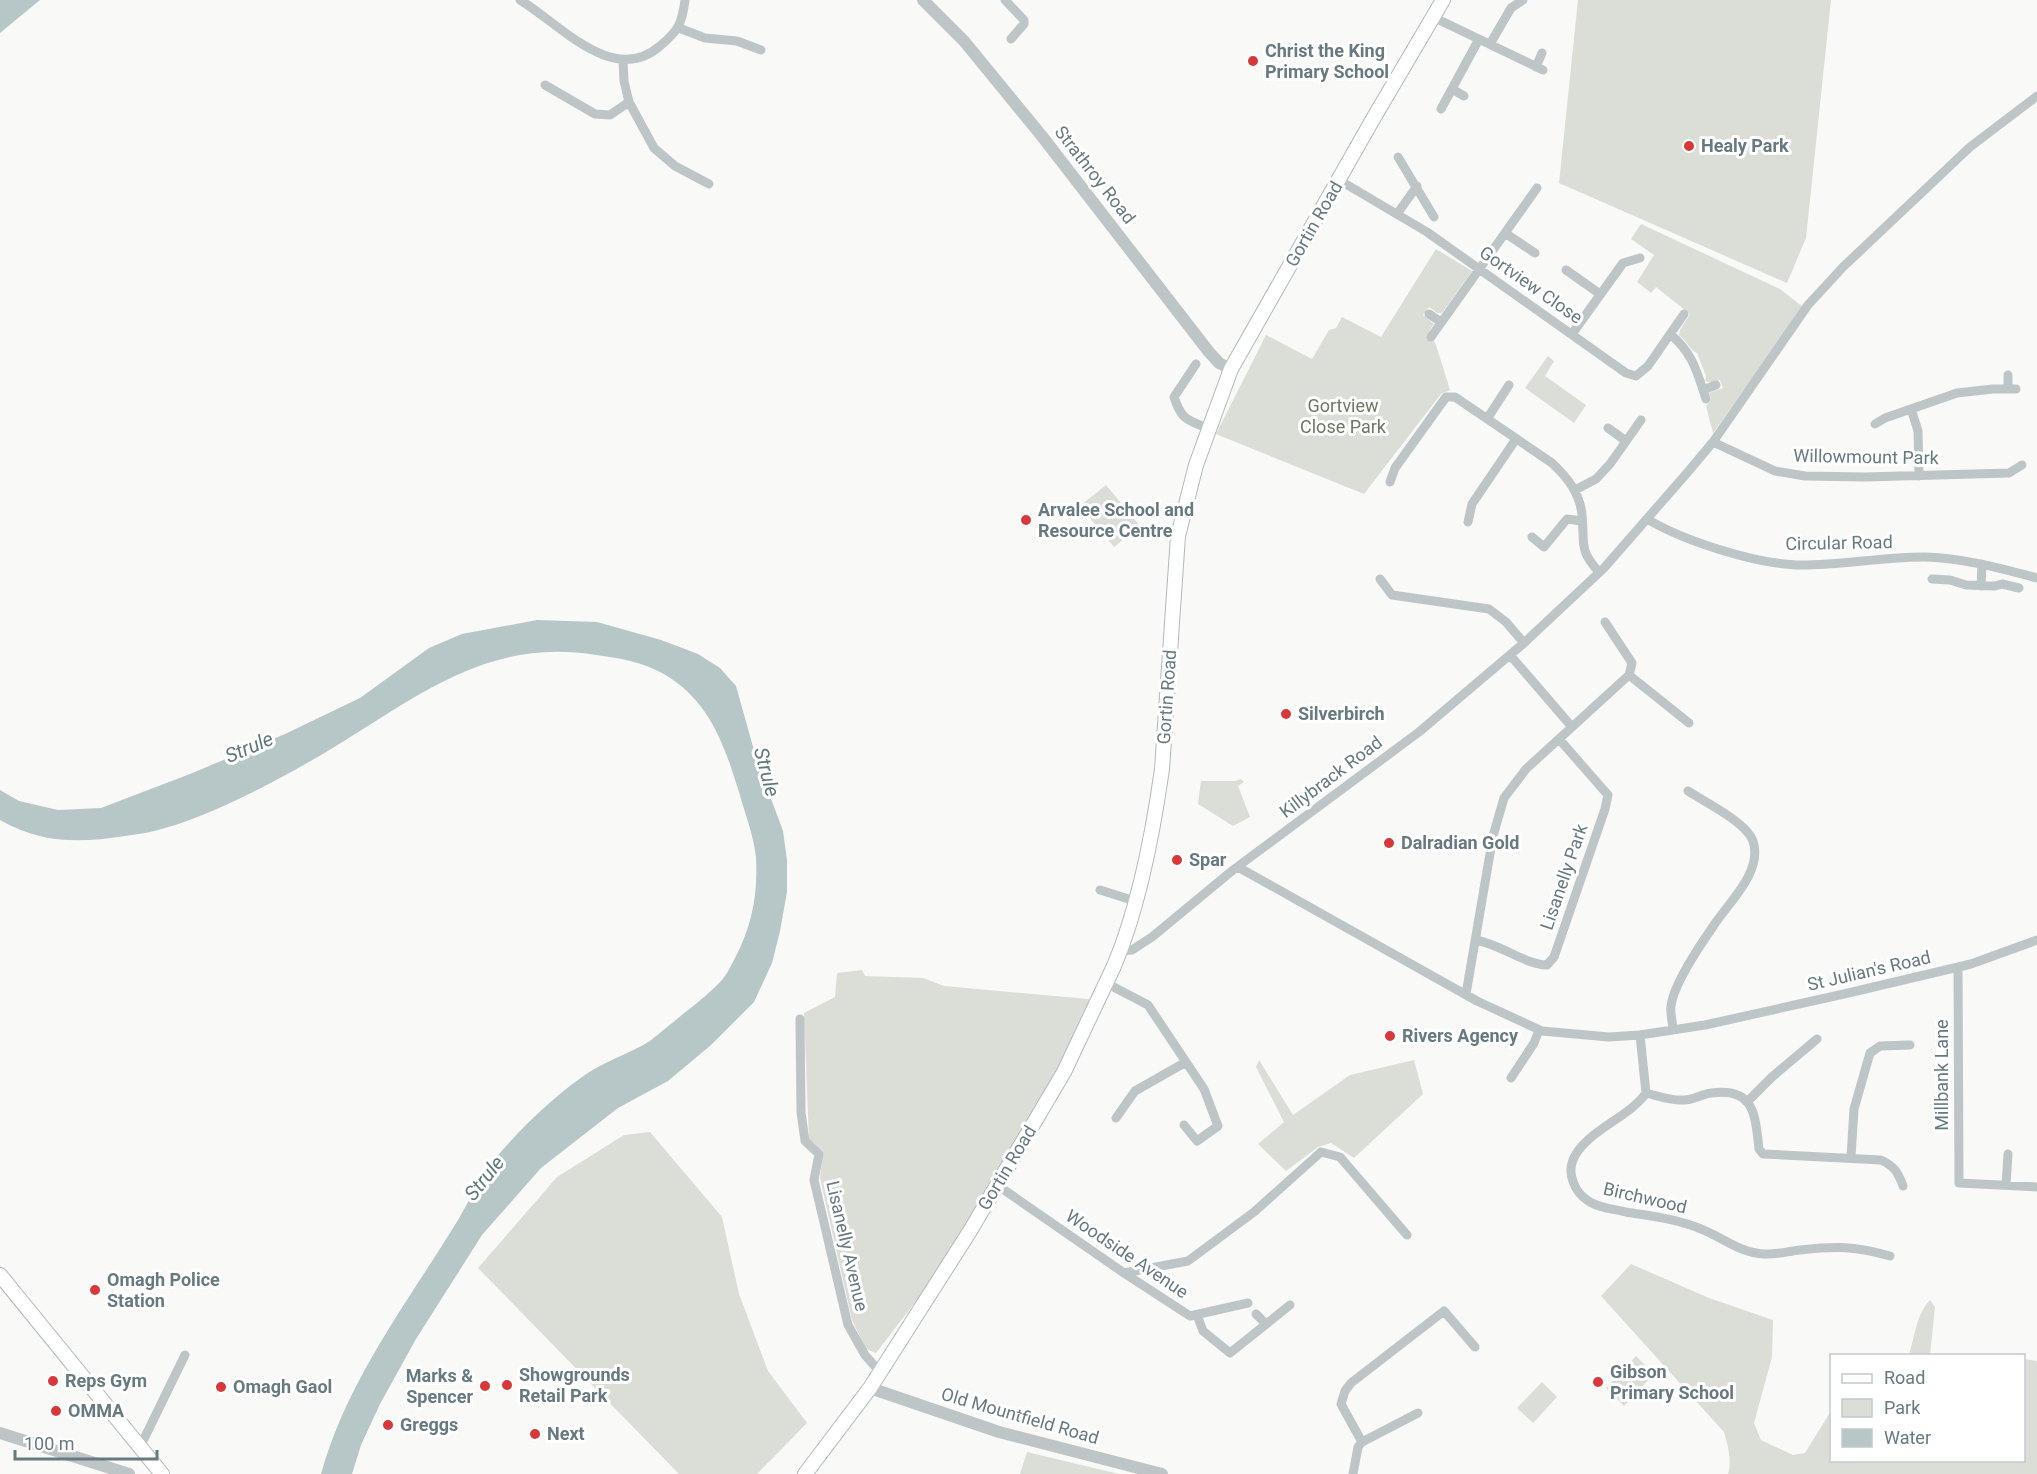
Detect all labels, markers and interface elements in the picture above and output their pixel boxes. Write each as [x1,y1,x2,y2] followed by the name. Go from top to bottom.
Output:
[1265,40,1389,82] place label: Christ the King Primary School
[1246,54,1260,68] marker: Christ the King Primary School
[1051,122,1140,228] street label: Strathroy Road
[1701,135,1789,156] place label: Healy Park
[1682,139,1696,153] marker: Healy Park
[1281,177,1346,270] street label: Gortin Road
[1476,241,1587,328] street label: Gortview Close
[1300,395,1387,437] park label: Gortview Close Park
[1793,445,1940,468] street label: Willowmount Park
[1038,499,1194,541] place label: Arvalee School and Resource Centre
[1019,513,1033,527] marker: Arvalee School and Resource Centre
[1785,531,1893,554] street label: Circular Road
[1153,649,1180,745] street label: Gortin Road
[1298,703,1385,724] place label: Silverbirch
[1279,707,1293,721] marker: Silverbirch
[221,726,277,768] water label: Strule
[1275,731,1386,822] street label: Killybrack Road
[749,745,785,799] water label: Strule
[1536,820,1592,933] street label: Lisanelly Park
[1401,832,1519,853] place label: Dalradian Gold
[1382,836,1396,850] marker: Dalradian Gold
[1189,849,1227,870] place label: Spar
[1170,853,1184,867] marker: Spar
[1805,946,1933,995] street label: St Julian's Road
[1931,1019,1952,1131] street label: Millbank Lane
[1402,1025,1519,1046] place label: Rivers Agency
[1383,1029,1397,1043] marker: Rivers Agency
[973,1122,1040,1214] street label: Gortin Road
[459,1151,509,1205] water label: Strule
[1601,1178,1689,1217] street label: Birchwood
[822,1179,873,1313] street label: Lisanelly Avenue
[1062,1205,1192,1302] street label: Woodside Avenue
[107,1269,220,1311] place label: Omagh Police Station
[88,1283,102,1297] marker: Omagh Police Station
[1830,1354,2025,1462] legend
[1610,1361,1734,1403] place label: Gibson Primary School
[519,1364,630,1406] place label: Showgrounds Retail Park
[406,1365,473,1407] place label: Marks & Spencer
[1884,1367,1925,1388] text: Road
[65,1370,147,1391] place label: Reps Gym
[46,1374,60,1388] marker: Reps Gym
[1591,1375,1605,1389] marker: Gibson Primary School
[233,1376,332,1397] place label: Omagh Gaol
[500,1378,514,1392] marker: Showgrounds Retail Park
[478,1379,492,1393] marker: Marks & Spencer
[214,1380,228,1394] marker: Omagh Gaol
[939,1383,1101,1448] street label: Old Mountfield Road
[1884,1397,1921,1418] text: Park
[68,1400,125,1421] place label: OMMA
[49,1404,63,1418] marker: OMMA
[400,1414,458,1435] place label: Greggs
[381,1418,395,1432] marker: Greggs
[15,1423,158,1461] scale bar
[547,1423,585,1444] place label: Next
[528,1427,542,1441] marker: Next
[1884,1427,1931,1448] text: Water
[24,1433,75,1454] text: 100 m

